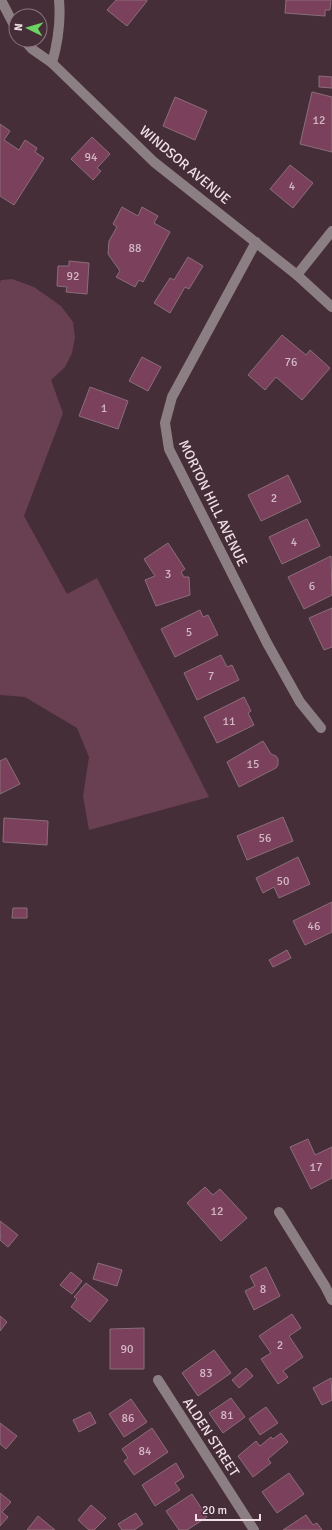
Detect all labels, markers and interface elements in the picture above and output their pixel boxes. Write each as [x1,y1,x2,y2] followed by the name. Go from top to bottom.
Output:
[8,8,48,48] north arrow
[12,23,25,32] text: N
[313,113,325,128] house number: 12
[136,122,234,208] street label: WINDSOR AVENUE
[85,150,98,165] house number: 94
[289,179,296,194] house number: 4
[129,241,141,256] house number: 88
[67,269,79,284] house number: 92
[285,355,297,370] house number: 76
[101,401,107,416] house number: 1
[175,437,251,569] street label: MORTON HILL AVENUE
[271,491,277,506] house number: 2
[291,535,298,550] house number: 4
[165,567,171,582] house number: 3
[309,579,315,594] house number: 6
[186,625,192,640] house number: 5
[208,669,214,684] house number: 7
[223,714,235,729] house number: 11
[247,757,259,772] house number: 15
[259,831,271,846] house number: 56
[277,874,289,889] house number: 50
[308,919,320,934] house number: 46
[310,1160,322,1175] house number: 17
[211,1204,223,1219] house number: 12
[260,1282,266,1297] house number: 8
[277,1338,283,1353] house number: 2
[121,1342,133,1357] house number: 90
[200,1366,212,1381] house number: 83
[179,1394,243,1480] street label: ALDEN STREET
[221,1408,233,1423] house number: 81
[122,1411,134,1426] house number: 86
[139,1444,152,1459] house number: 84
[196,1496,260,1522] scale bar
[202,1503,227,1518] text: 20 m

